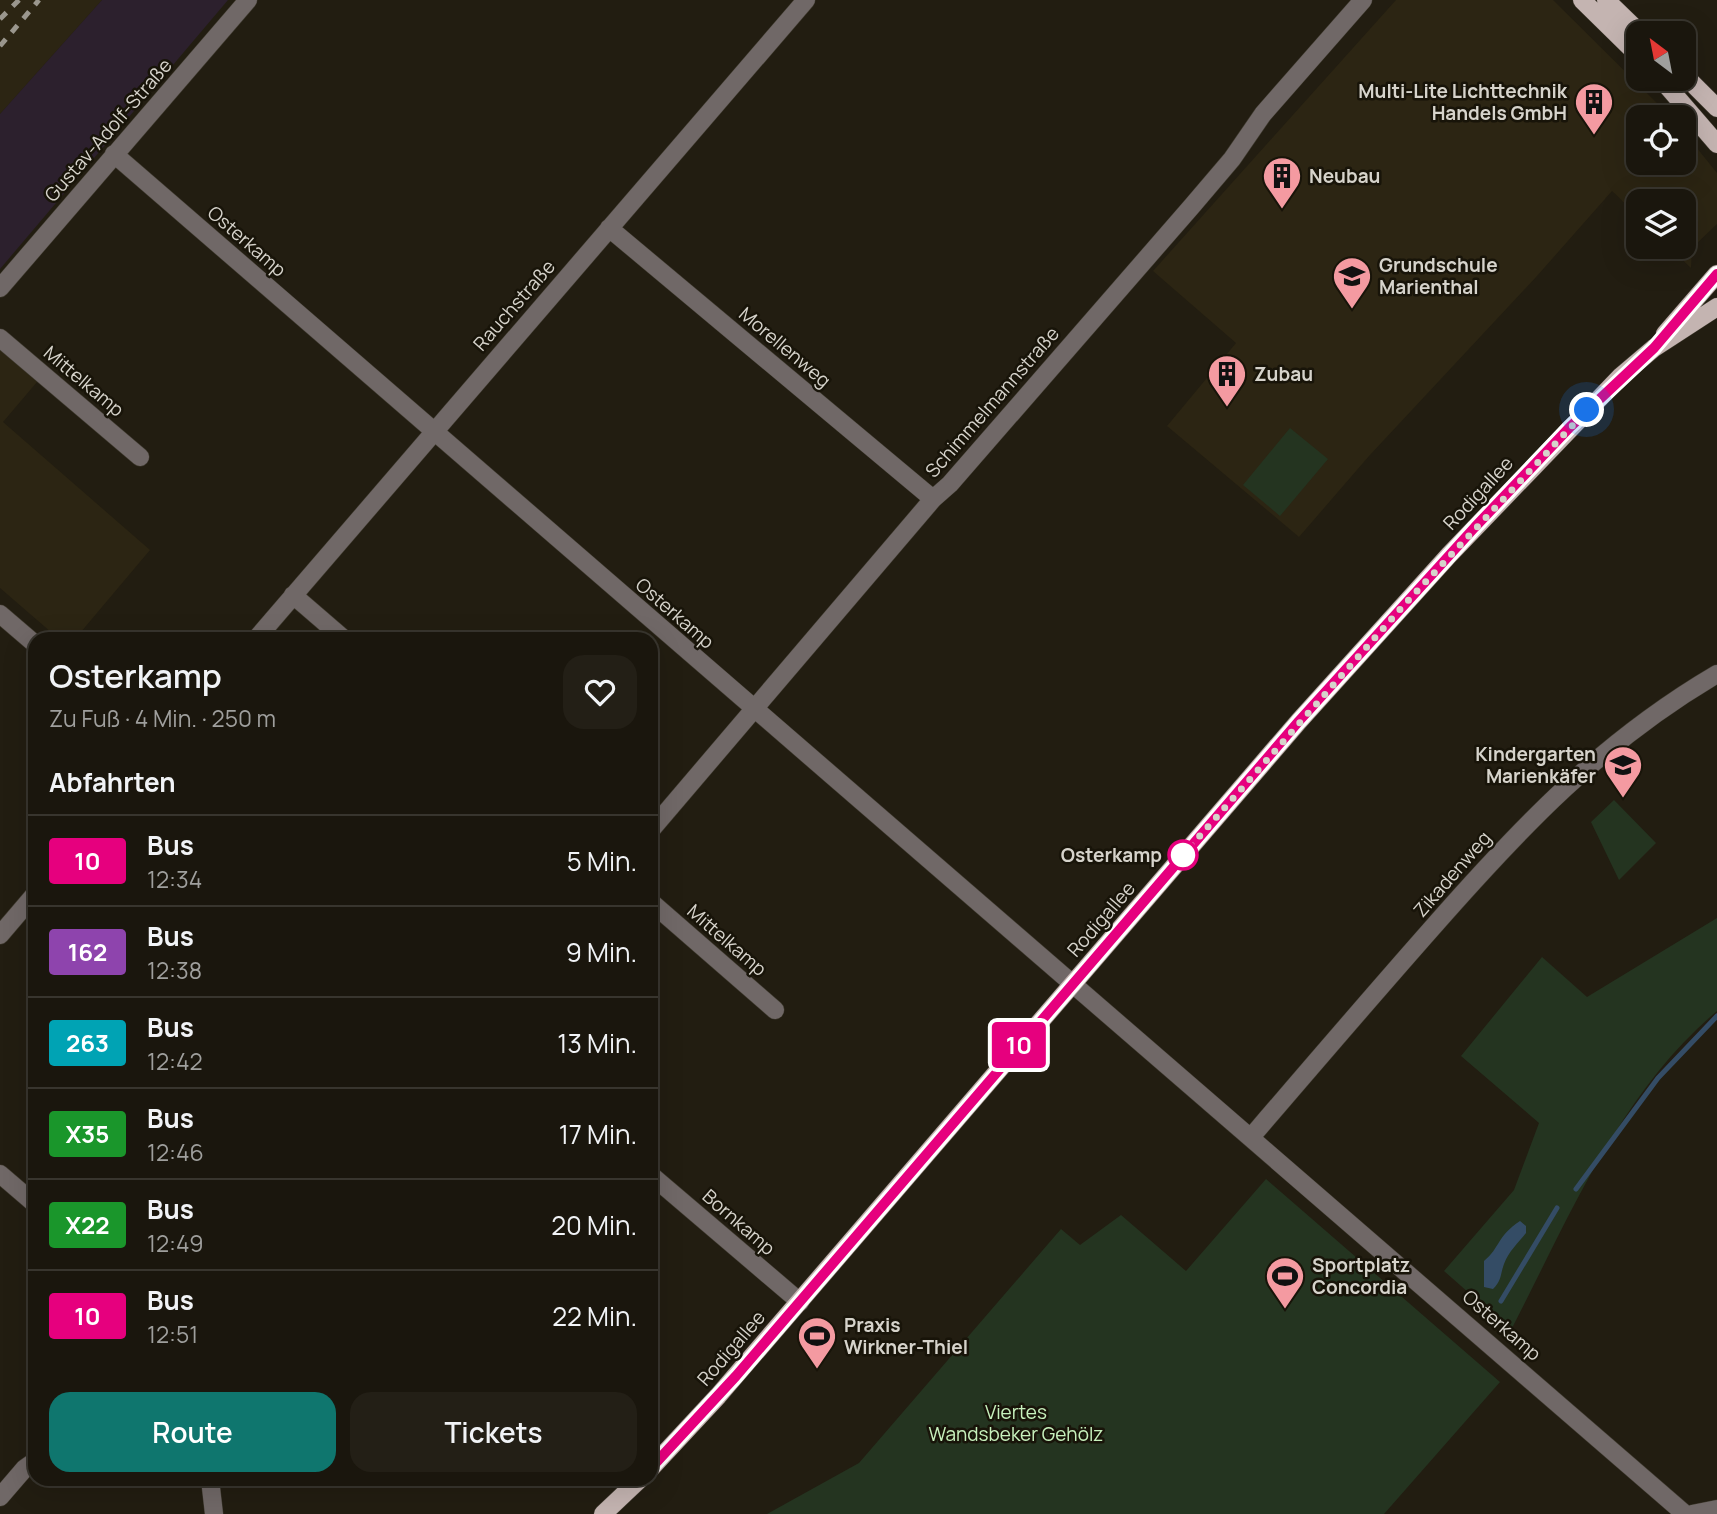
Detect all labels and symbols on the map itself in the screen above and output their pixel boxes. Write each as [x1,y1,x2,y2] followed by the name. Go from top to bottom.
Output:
[1626,21,1696,91] north arrow
[38,53,178,207] street label: Gustav-Adolf-Straße
[1358,78,1568,126] place label: Multi-Lite Lichttechnik Handels GmbH
[1573,81,1615,136] building icon: Multi-Lite Lichttechnik Handels GmbH
[1261,155,1303,210] building icon: Neubau
[1309,163,1381,189] place label: Neubau
[202,200,292,282] street label: Osterkamp
[1379,252,1498,300] place label: Grundschule Marienthal
[467,254,561,356] street label: Rauchstraße
[1331,255,1373,310] school or university icon: Grundschule Marienthal
[734,301,836,393] street label: Morellenweg
[919,321,1065,483] street label: Schimmelmannstraße
[38,340,130,422] street label: Mittelkamp
[1206,353,1248,408] building icon: Zubau
[1254,361,1313,387] place label: Zubau
[1569,392,1604,427] your location
[1437,451,1519,535] street label: Rodigallee
[630,572,720,654] street label: Osterkamp
[1475,741,1596,789] place label: Kindergarten Marienkäfer
[1602,744,1644,799] school or university icon: Kindergarten Marienkäfer
[1407,825,1497,923] street label: Zikadenweg
[1168,840,1198,870] marker: Osterkamp
[1061,842,1162,868] place label: Osterkamp
[1061,876,1141,962] street label: Rodigallee
[682,898,772,982] street label: Mittelkamp
[988,1022,1050,1068] line badge: 10
[697,1183,781,1261] street label: Bornkamp
[1312,1252,1410,1300] place label: Sportplatz Concordia
[1264,1255,1306,1310] sports icon: Sportplatz Concordia
[1457,1284,1547,1366] street label: Osterkamp
[691,1305,771,1391] street label: Rodigallee
[844,1312,968,1360] place label: Praxis Wirkner-Thiel
[796,1315,838,1370] sports icon: Praxis Wirkner-Thiel
[929,1399,1103,1447] park label: Viertes Wandsbeker Gehölz

